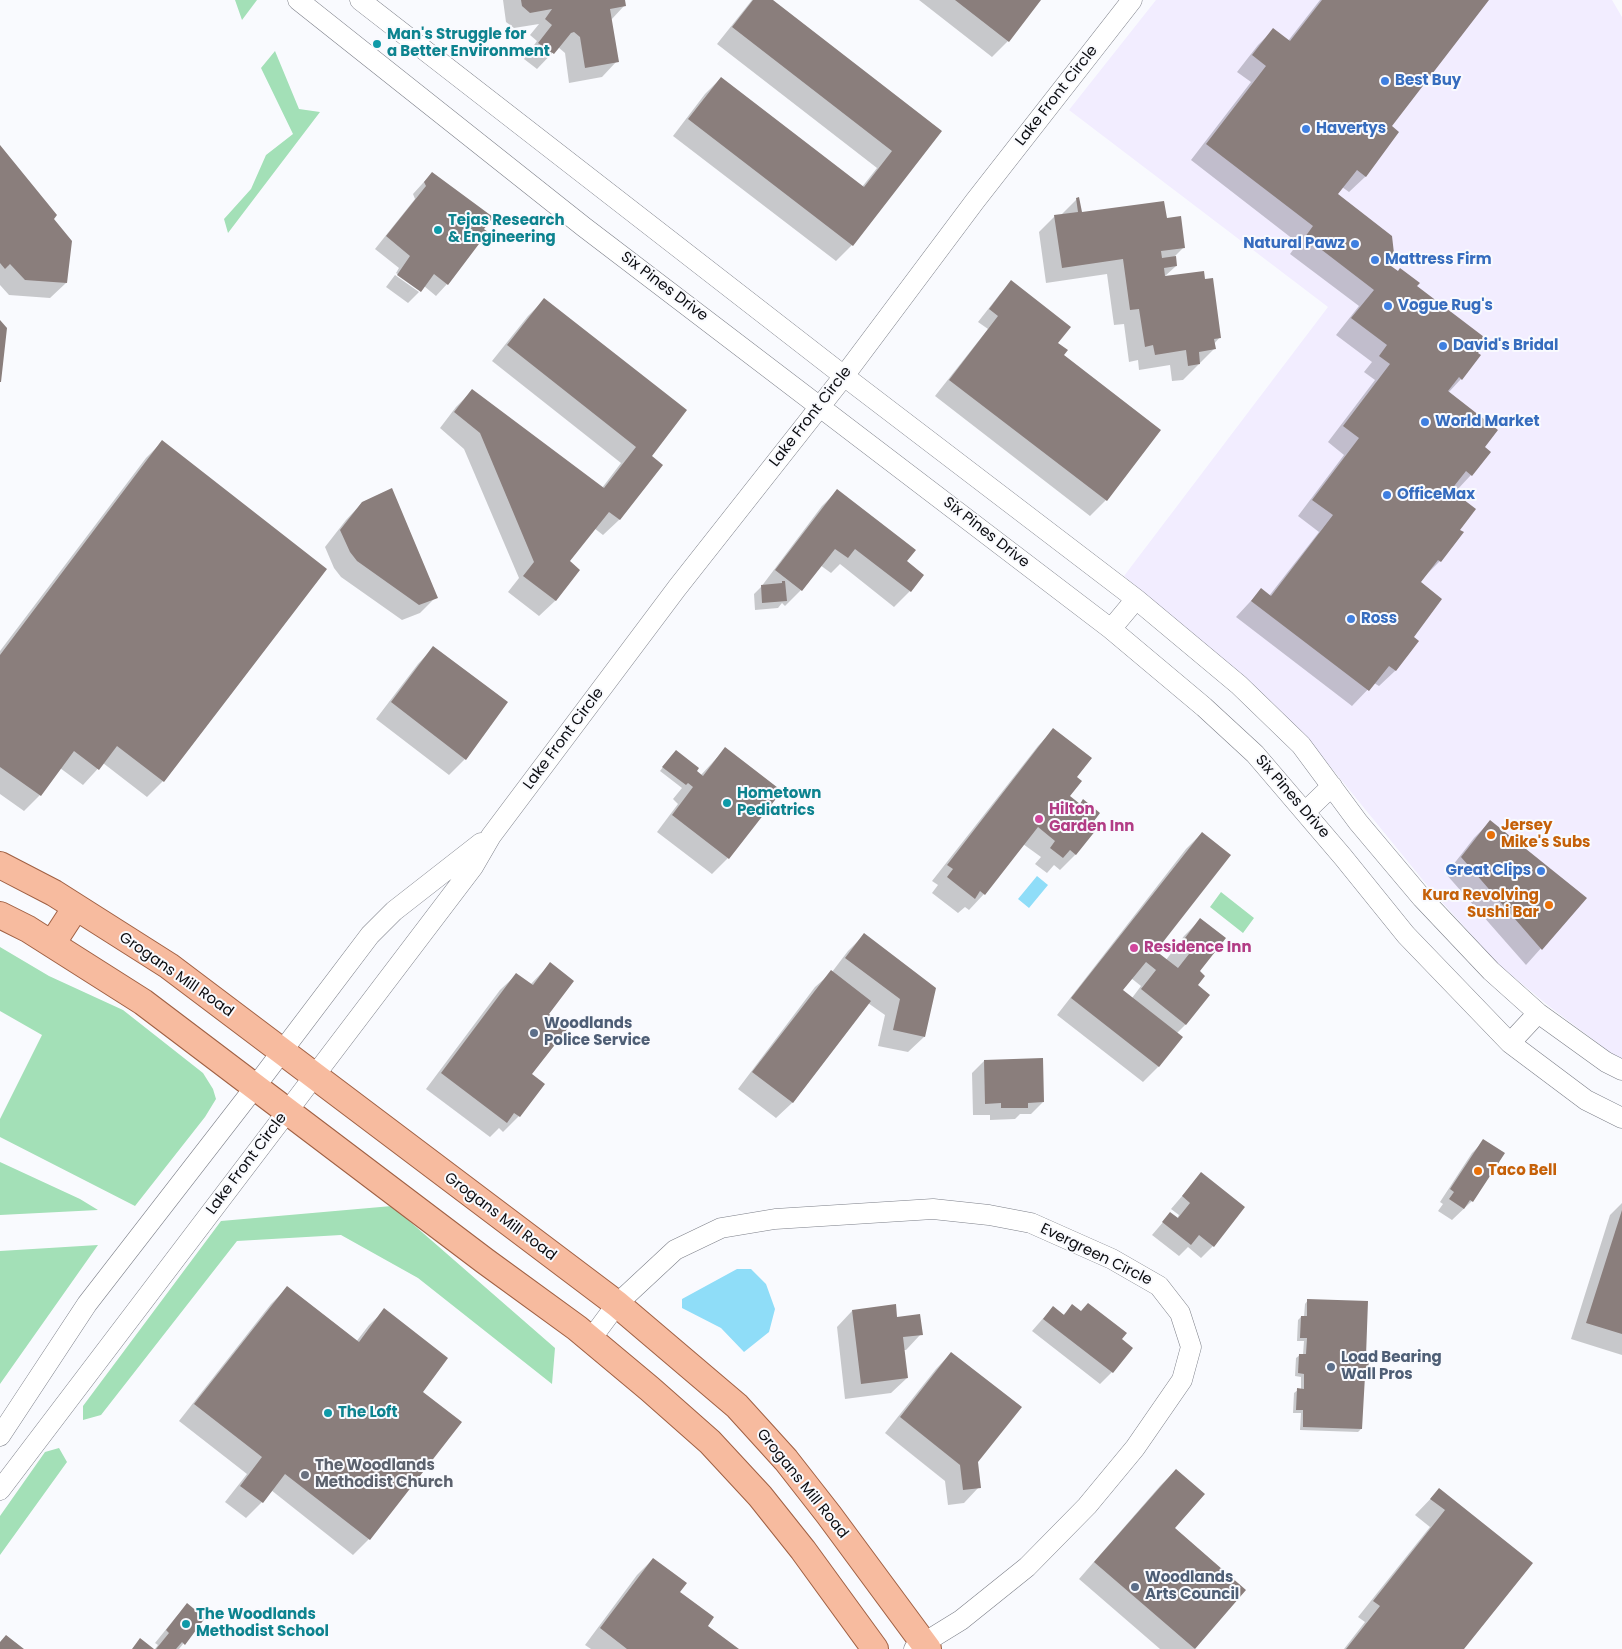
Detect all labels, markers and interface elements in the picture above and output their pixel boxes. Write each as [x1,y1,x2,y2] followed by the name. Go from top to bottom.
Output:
[387,26,550,61] place label: Man's Struggle for a Better Environment
[371,38,383,50] marker: Man's Struggle for a Better Environment
[1012,42,1102,150] street label: Lake Front Circle
[1395,72,1461,90] place label: Best Buy
[1379,75,1391,87] marker: Best Buy
[1316,120,1386,138] place label: Havertys
[1300,123,1312,135] marker: Havertys
[448,212,565,247] place label: Tejas Research & Engineering
[432,224,444,236] marker: Tejas Research & Engineering
[1243,235,1345,253] place label: Natural Pawz
[1349,238,1361,250] marker: Natural Pawz
[617,248,711,326] street label: Six Pines Drive
[1385,251,1492,269] place label: Mattress Firm
[1369,254,1381,266] marker: Mattress Firm
[1398,297,1493,315] place label: Vogue Rug's
[1382,300,1394,312] marker: Vogue Rug's
[1453,337,1558,355] place label: David's Bridal
[1437,340,1449,352] marker: David's Bridal
[766,363,856,471] street label: Lake Front Circle
[1435,413,1540,431] place label: World Market
[1419,416,1431,428] marker: World Market
[1397,486,1475,504] place label: OfficeMax
[1381,489,1393,501] marker: OfficeMax
[939,494,1033,572] street label: Six Pines Drive
[1361,610,1397,628] place label: Ross
[1345,613,1357,625] marker: Ross
[520,685,608,793] street label: Lake Front Circle
[1251,752,1333,842] street label: Six Pines Drive
[737,785,821,820] place label: Hometown Pediatrics
[721,797,733,809] marker: Hometown Pediatrics
[1049,801,1134,836] place label: Hilton Garden Inn
[1033,813,1045,825] marker: Hilton Garden Inn
[1501,817,1590,852] place label: Jersey Mike's Subs
[1485,829,1497,841] marker: Jersey Mike's Subs
[1446,862,1531,880] place label: Great Clips
[1535,865,1547,877] marker: Great Clips
[1422,887,1539,922] place label: Kura Revolving Sushi Bar
[1543,899,1555,911] marker: Kura Revolving Sushi Bar
[115,929,237,1021] street label: Grogans Mill Road
[1144,939,1251,957] place label: Residence Inn
[1128,942,1140,954] marker: Residence Inn
[544,1015,650,1050] place label: Woodlands Police Service
[528,1027,540,1039] marker: Woodlands Police Service
[203,1110,291,1218] street label: Lake Front Circle
[1488,1162,1557,1180] place label: Taco Bell
[1472,1165,1484,1177] marker: Taco Bell
[440,1169,560,1265] street label: Grogans Mill Road
[1037,1220,1155,1290] street label: Evergreen Circle
[1341,1349,1442,1384] place label: Load Bearing Wall Pros
[1325,1361,1337,1373] marker: Load Bearing Wall Pros
[338,1404,398,1422] place label: The Loft
[322,1407,334,1419] marker: The Loft
[752,1426,852,1542] street label: Grogans Mill Road
[315,1457,453,1492] place label: The Woodlands Methodist Church
[299,1469,311,1481] marker: The Woodlands Methodist Church
[1145,1569,1239,1604] place label: Woodlands Arts Council
[1129,1581,1141,1593] marker: Woodlands Arts Council
[196,1606,329,1641] place label: The Woodlands Methodist School
[180,1618,192,1630] marker: The Woodlands Methodist School

